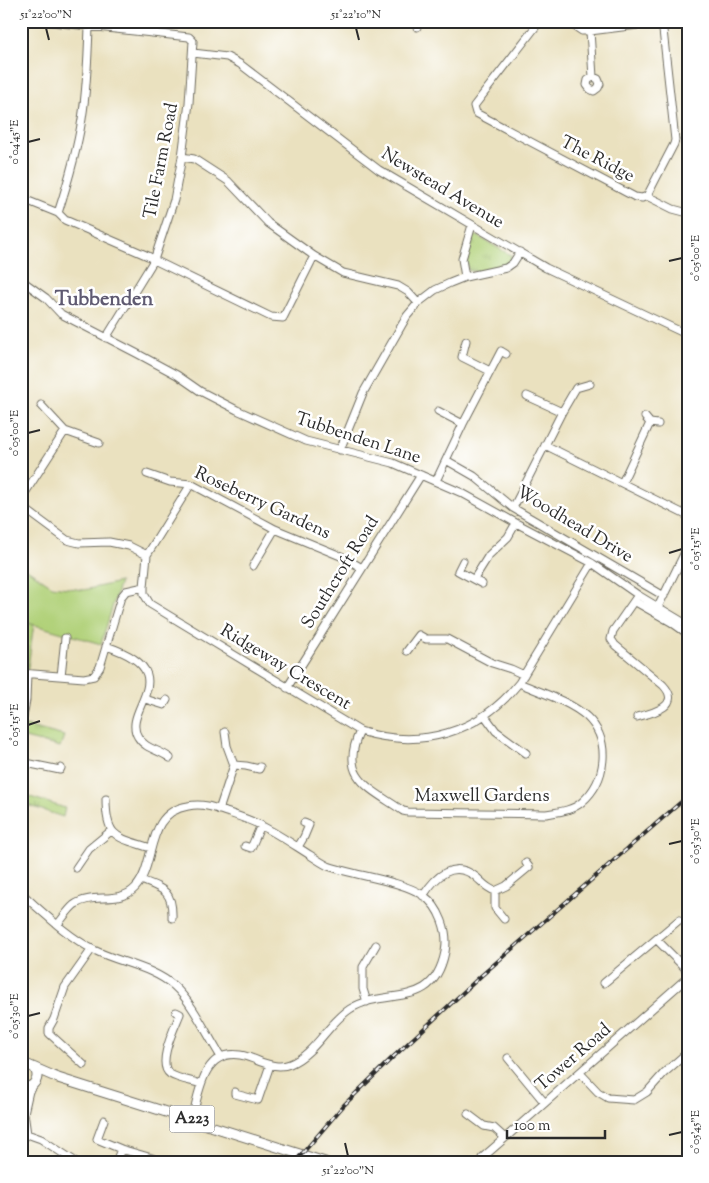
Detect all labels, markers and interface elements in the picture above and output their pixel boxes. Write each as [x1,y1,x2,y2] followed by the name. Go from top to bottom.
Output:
[19,6,72,24] text: 51°22'00"N
[330,6,381,24] text: 51°22'10"N
[138,101,186,221] street label: Tile Farm Road
[6,119,24,165] text: 0°04'45"E
[555,130,639,190] street label: The Ridge
[376,142,508,236] street label: Newstead Avenue
[687,234,705,281] text: 0°05'00"E
[55,286,153,315] district label: Tubbenden
[292,406,424,472] street label: Tubbenden Lane
[6,409,24,456] text: 0°05'00"E
[190,461,334,547] street label: Roseberry Gardens
[511,480,637,570] street label: Woodhead Drive
[296,511,386,635] street label: Southcroft Road
[687,527,705,571] text: 0°05'15"E
[215,619,355,717] street label: Ridgeway Crescent
[6,703,24,747] text: 0°05'15"E
[414,784,550,810] street label: Maxwell Gardens
[687,817,705,864] text: 0°05'30"E
[6,992,24,1039] text: 0°05'30"E
[530,1018,618,1098] street label: Tower Road
[170,1106,214,1132] road number: A223
[507,1108,604,1140] scale bar
[687,1109,705,1154] text: 0°05'45"E
[514,1116,551,1137] text: 100 m
[321,1162,374,1180] text: 51°22'00"N

